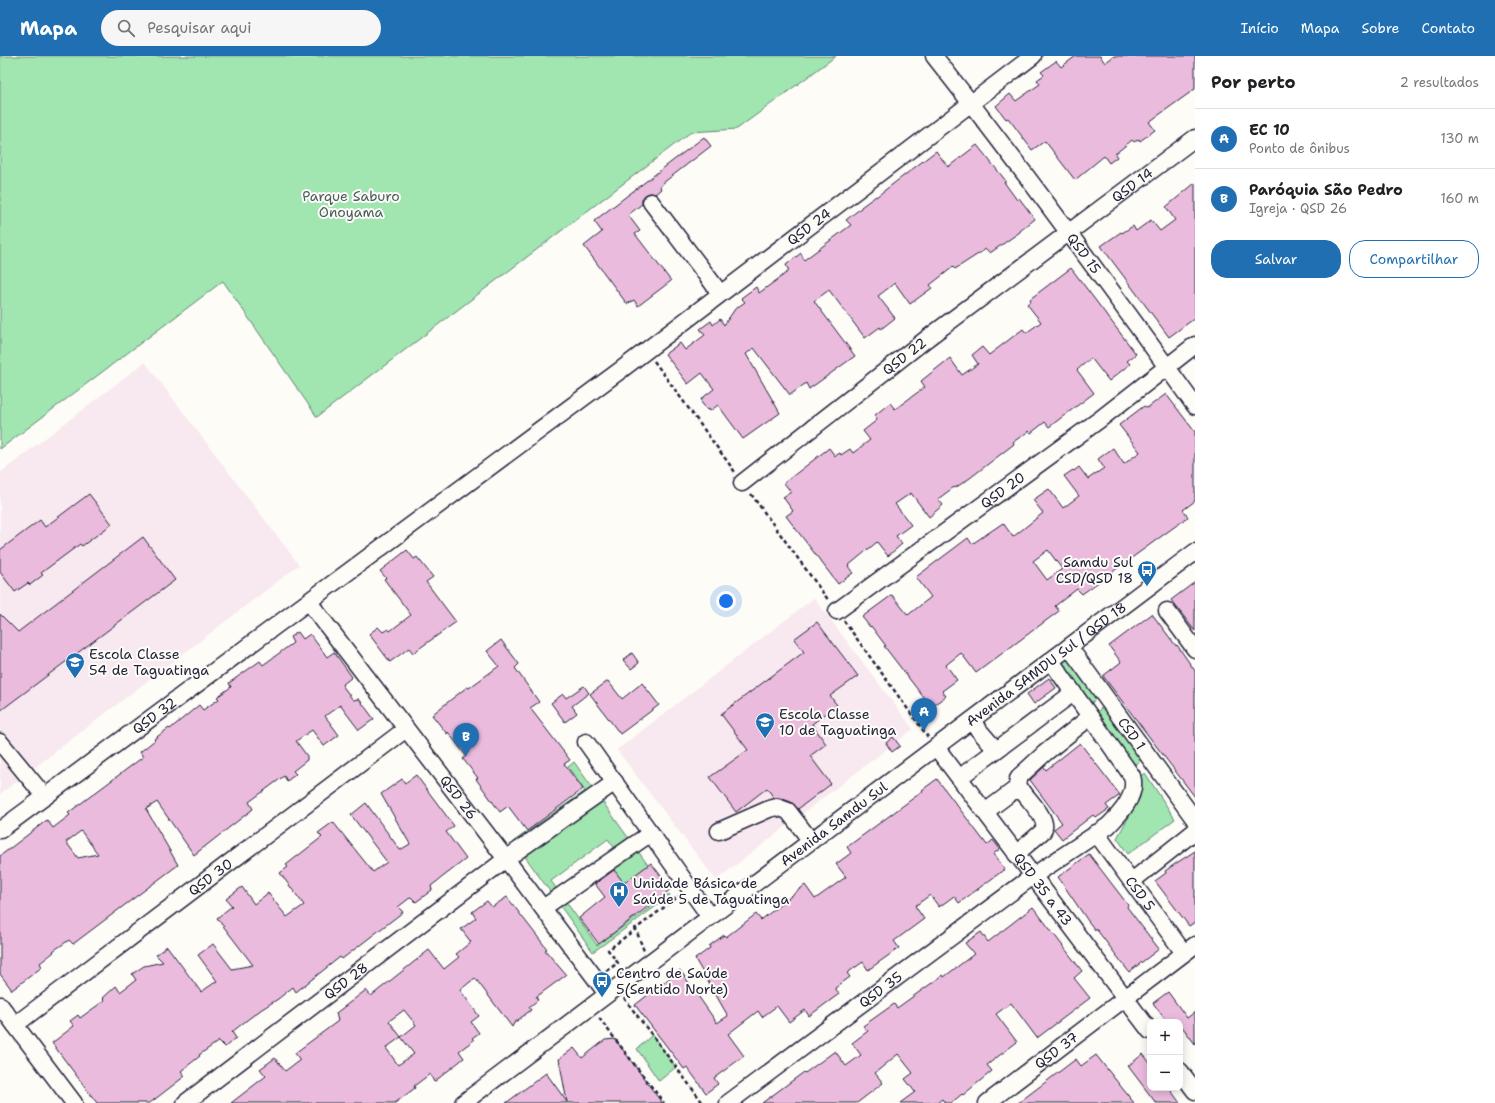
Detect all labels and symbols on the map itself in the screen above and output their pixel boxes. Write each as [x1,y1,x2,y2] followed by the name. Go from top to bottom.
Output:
[1108,164,1157,206] street label: QSD 14
[302,187,400,221] park label: Parque Saburo Onoyama
[783,204,835,249] street label: QSD 24
[1063,230,1105,277] street label: QSD 15
[879,333,930,379] street label: QSD 22
[977,468,1029,513] street label: QSD 20
[1056,553,1134,587] place label: Samdu Sul CSD/QSD 18
[1136,559,1158,587] bus stop icon: Samdu Sul CSD/QSD 18
[716,591,736,611] your location
[962,598,1130,730] street label: Avenida SAMDU Sul / QSD 18
[89,645,209,679] place label: Escola Classe 54 de Taguatinga
[64,651,86,679] school or university icon: Escola Classe 54 de Taguatinga
[129,693,180,738] street label: QSD 32
[911,698,937,731] pin: A
[779,705,897,739] place label: Escola Classe 10 de Taguatinga
[754,711,776,739] school or university icon: Escola Classe 10 de Taguatinga
[1114,714,1150,753] street label: CSD 1
[453,723,479,756] pin: B
[436,772,481,823] street label: QSD 26
[777,777,891,870] street label: Avenida Samdu Sul
[1010,849,1076,929] street label: QSD 35 a 43
[184,854,236,900] street label: QSD 30
[1122,873,1159,914] street label: CSD 5
[633,874,789,908] place label: Unidade Básica de Saúde 5 de Taguatinga
[608,880,630,908] hospital icon: Unidade Básica de Saúde 5 de Taguatinga
[320,958,372,1003] street label: QSD 28
[616,964,728,998] place label: Centro de Saúde 5(Sentido Norte)
[855,967,906,1012] street label: QSD 35
[591,970,613,998] bus stop icon: Centro de Saúde 5(Sentido Norte)
[1031,1028,1082,1073] street label: QSD 37

